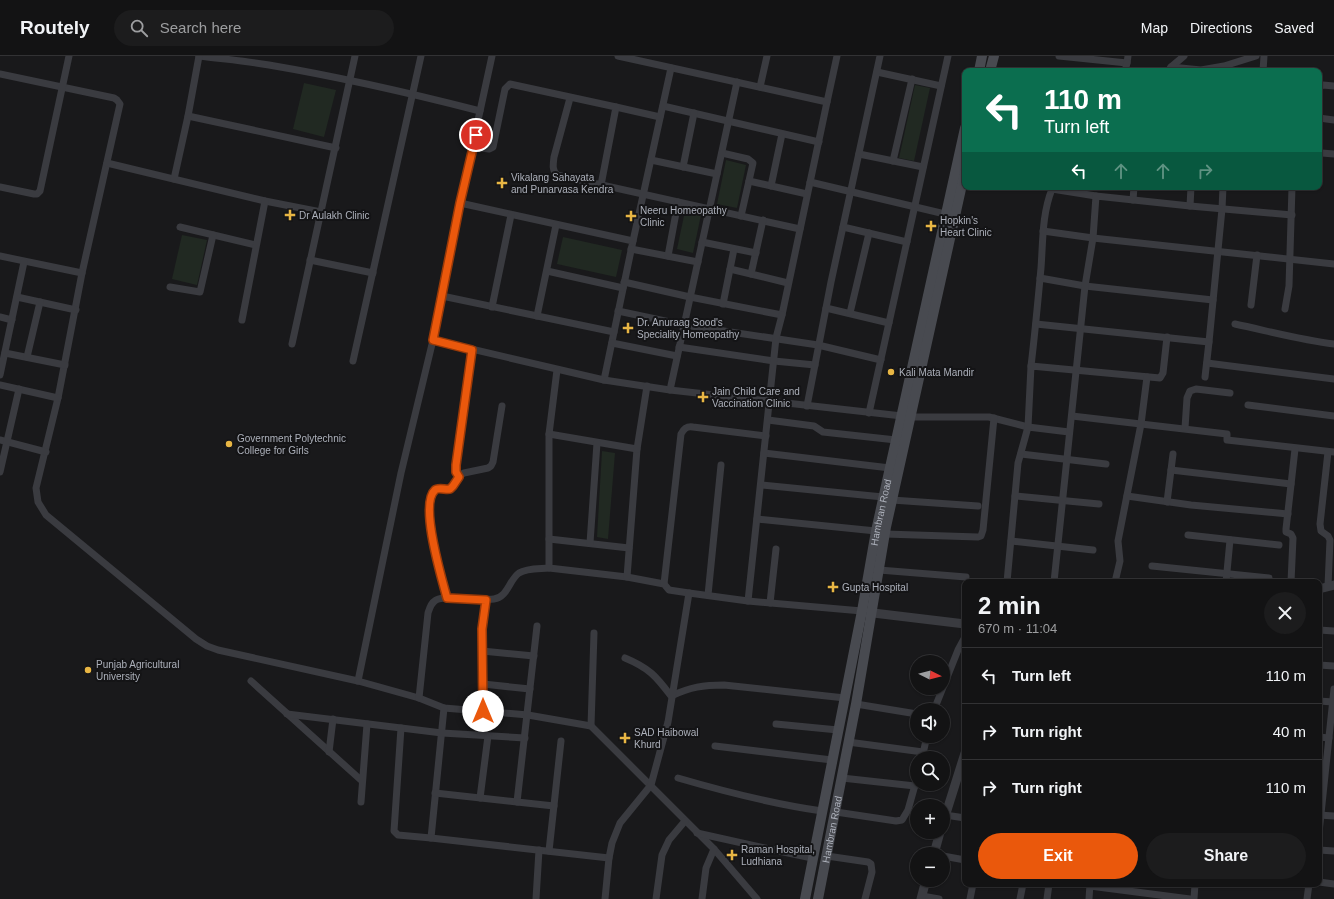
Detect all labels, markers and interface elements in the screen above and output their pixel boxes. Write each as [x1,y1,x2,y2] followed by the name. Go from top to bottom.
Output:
[114,10,394,46] search box
[20,17,90,38] text: Routely
[128,17,150,39] icon: search
[160,19,241,36] text: Search here
[1141,20,1168,36] text: Map
[1190,20,1252,36] text: Directions
[1274,20,1314,36] text: Saved
[978,84,1030,136] icon: left
[1044,84,1122,115] text: 110 m
[1044,117,1109,137] text: Turn left
[459,118,493,152] pin
[465,124,487,146] icon: arrive
[1068,160,1090,182] icon: left
[1110,160,1132,182] icon: ahead
[1152,160,1174,182] icon: ahead
[1194,160,1216,182] icon: right
[511,172,614,195] place label: Vikalang Sahayata and Punarvasa Kendra
[496,177,508,189] marker: Vikalang Sahayata and Punarvasa Kendra
[640,205,727,228] place label: Neeru Homeopathy Clinic
[284,209,296,221] marker: Dr Aulakh Clinic
[299,210,370,221] place label: Dr Aulakh Clinic
[625,210,637,222] marker: Neeru Homeopathy Clinic
[940,215,992,238] place label: Hopkin's Heart Clinic
[925,220,937,232] marker: Hopkin's Heart Clinic
[637,317,739,340] place label: Dr. Anuraag Sood's Speciality Homeopathy
[622,322,634,334] marker: Dr. Anuraag Sood's Speciality Homeopathy
[886,367,896,377] marker: Kali Mata Mandir
[899,367,975,378] place label: Kali Mata Mandir
[712,386,800,409] place label: Jain Child Care and Vaccination Clinic
[697,391,709,403] marker: Jain Child Care and Vaccination Clinic
[237,433,346,456] place label: Government Polytechnic College for Girls
[224,439,234,449] marker: Government Polytechnic College for Girls
[868,478,893,546] street label: Hambran Road
[827,581,839,593] marker: Gupta Hospital
[842,582,908,593] place label: Gupta Hospital
[978,592,1041,619] text: 2 min
[1264,592,1306,634] button: close
[978,621,1057,636] text: 670 m · 11:04
[910,655,950,695] north arrow
[910,655,950,887] map controls
[96,659,179,682] place label: Punjab Agricultural University
[83,665,93,675] marker: Punjab Agricultural University
[978,665,1000,687] icon: left
[1012,667,1071,684] text: Turn left
[1265,667,1306,684] text: 110 m
[462,690,504,732] position arrow
[910,703,950,743] button: sound
[978,721,1000,743] icon: right
[1012,723,1082,740] text: Turn right
[1273,723,1306,740] text: 40 m
[634,727,698,750] place label: SAD Haibowal Khurd
[619,732,631,744] marker: SAD Haibowal Khurd
[910,751,950,791] button: search
[978,777,1000,799] icon: right
[1012,779,1082,796] text: Turn right
[1265,779,1306,796] text: 110 m
[820,795,843,864] street label: Hambran Road
[910,799,950,839] button: +
[978,833,1138,879] button: Exit
[1146,833,1306,879] button: Share
[741,844,815,867] place label: Raman Hospital, Ludhiana
[910,847,950,887] button: −
[726,849,738,861] marker: Raman Hospital, Ludhiana

